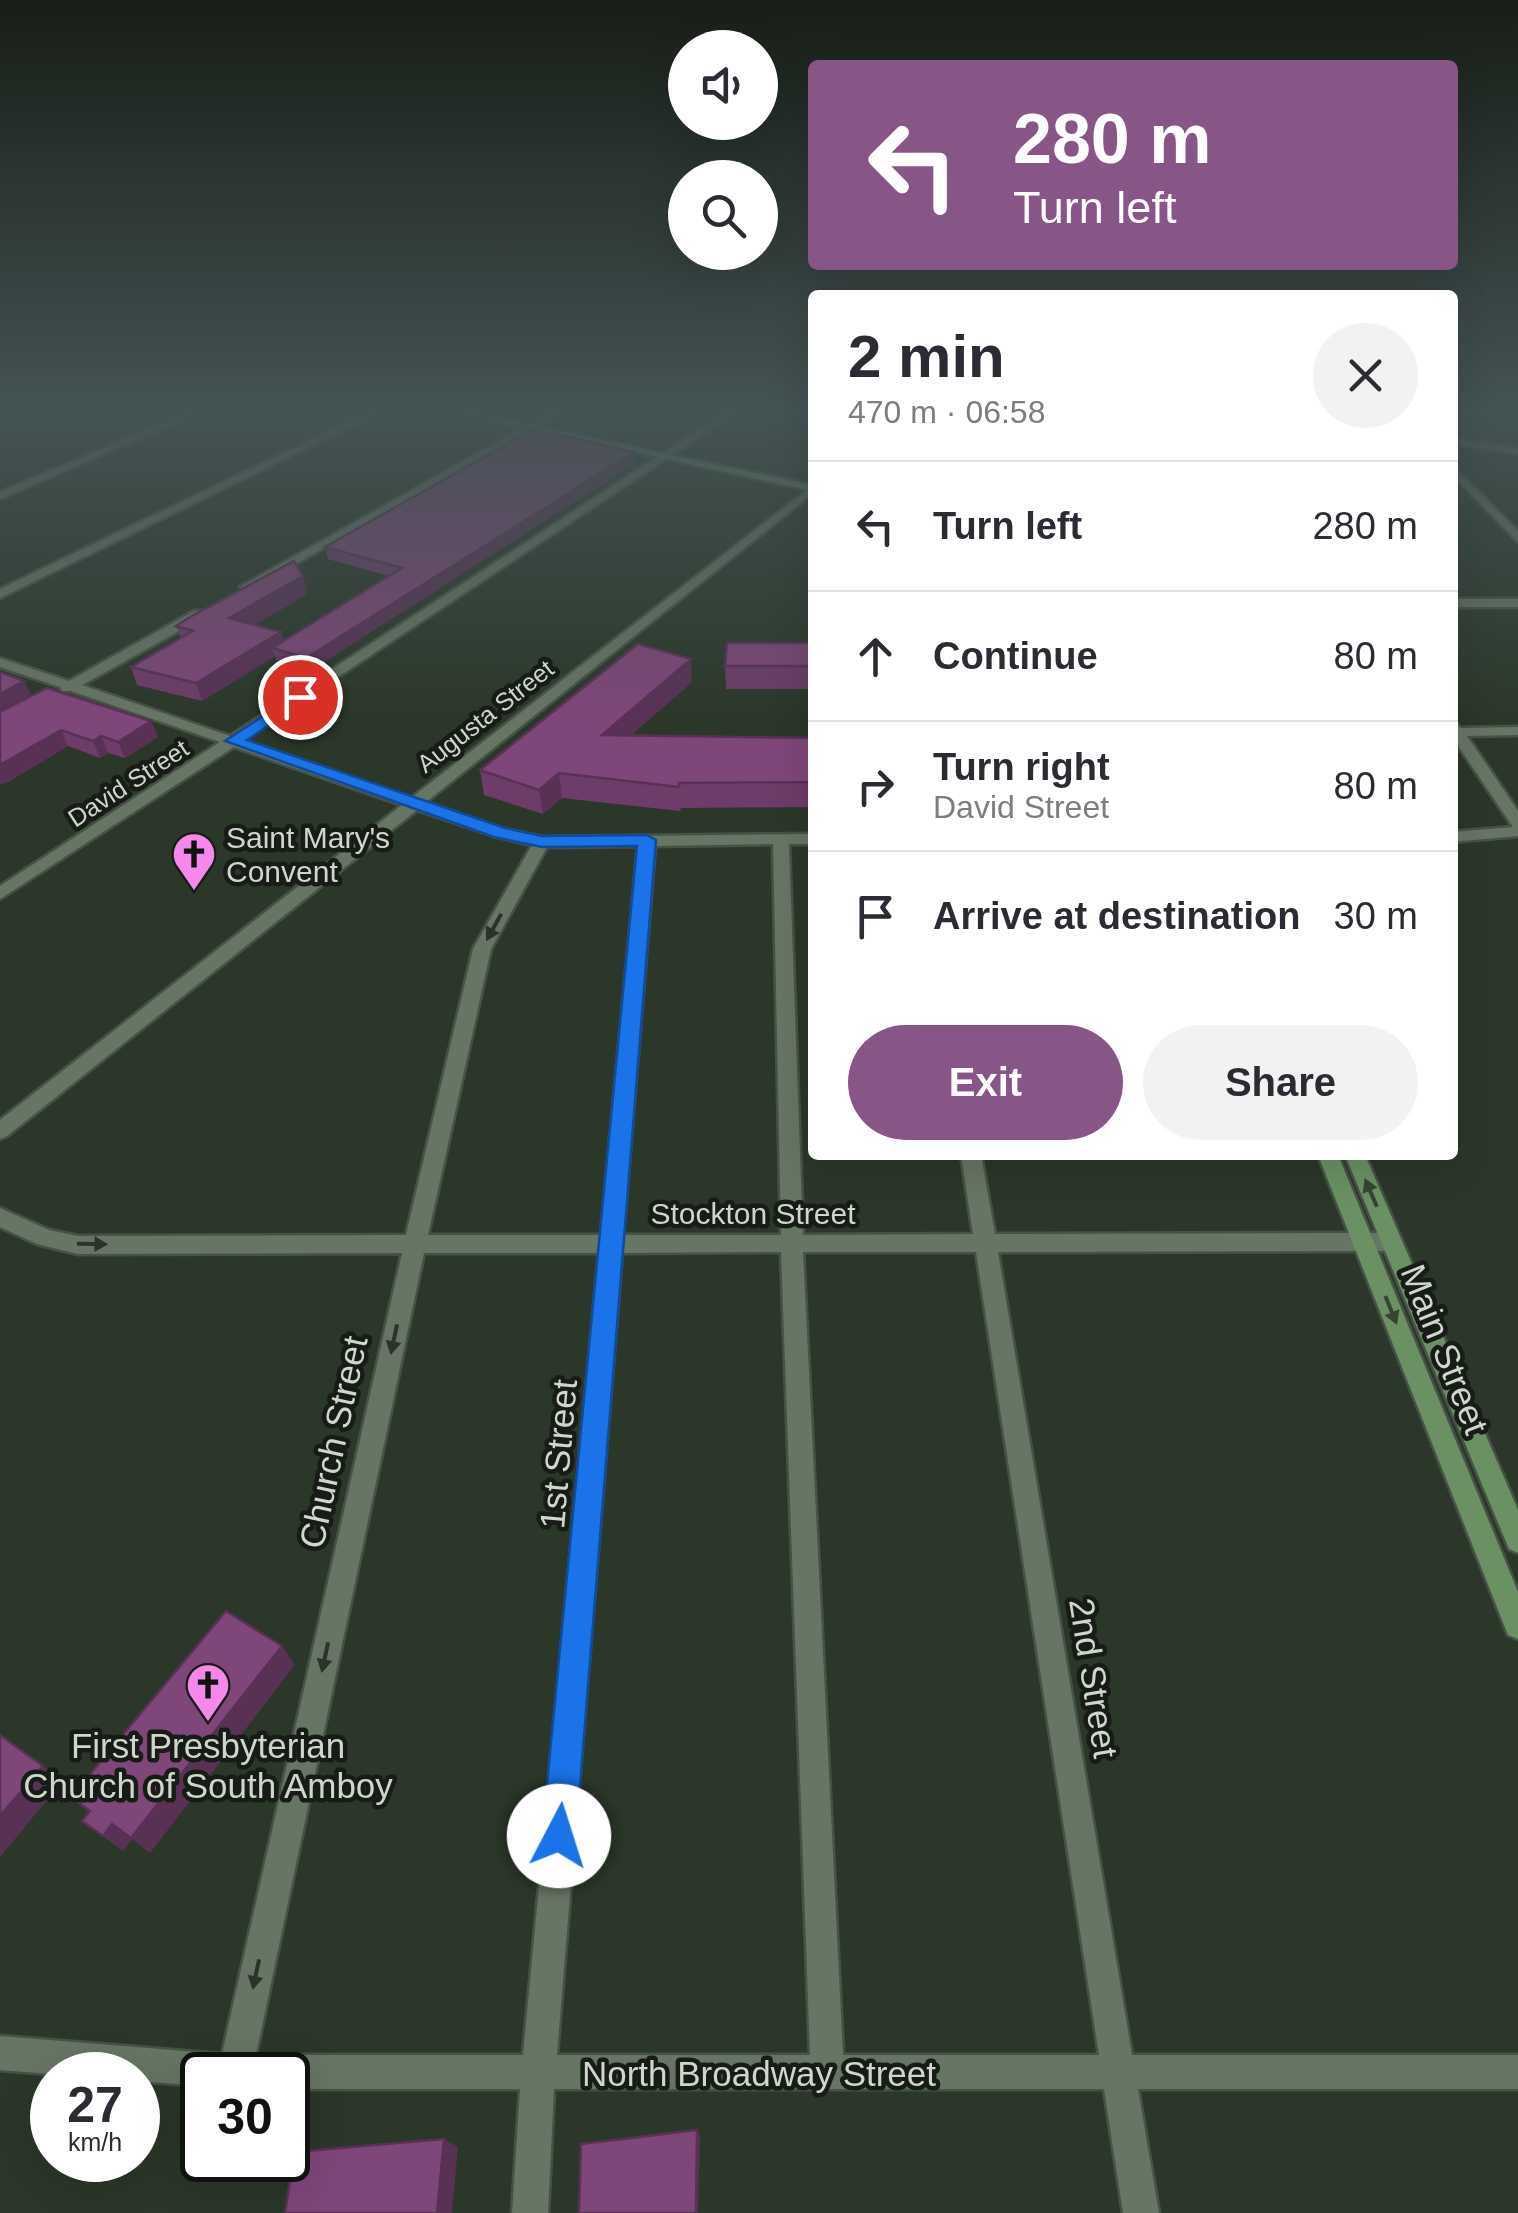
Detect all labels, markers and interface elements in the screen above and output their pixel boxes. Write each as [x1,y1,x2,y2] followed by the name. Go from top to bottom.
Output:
[668,30,778,270] map controls
[668,30,778,140] button: sound
[848,100,978,230] icon: left
[1013,100,1211,178] text: 280 m
[668,160,778,270] button: search
[1013,182,1176,233] text: Turn left
[848,323,1005,390] text: 2 min
[1313,323,1418,428] button: close
[848,394,1045,430] text: 470 m · 06:58
[848,499,903,554] icon: left
[933,505,1082,547] text: Turn left
[1312,505,1418,547] text: 280 m
[848,629,903,684] icon: ahead
[933,635,1098,677] text: Continue
[1334,635,1418,677] text: 80 m
[411,654,559,778] street label: Augusta Street
[258,655,343,740] pin
[273,670,328,725] icon: arrive
[63,734,193,832] street label: David Street
[933,746,1110,788] text: Turn right
[848,759,903,814] icon: right
[1334,765,1418,807] text: 80 m
[933,789,1109,825] text: David Street
[226,821,390,888] place label: Saint Mary's Convent
[171,831,217,892] church icon: Saint Mary's Convent
[848,889,903,944] icon: arrive
[933,895,1300,937] text: Arrive at destination
[1334,895,1418,937] text: 30 m
[486,913,503,941] one-way arrow
[848,1025,1123,1140] button: Exit
[1143,1025,1418,1140] button: Share
[1363,1178,1379,1208] one-way arrow
[650,1197,856,1230] street label: Stockton Street
[77,1237,108,1253] one-way arrow
[1393,1259,1497,1440] street label: Main Street
[1384,1296,1400,1326] one-way arrow
[385,1324,401,1355] one-way arrow
[291,1332,375,1552] street label: Church Street
[532,1377,584,1530] street label: 1st Street
[1062,1595,1126,1761] street label: 2nd Street
[317,1642,333,1673] one-way arrow
[185,1662,231,1723] church icon: First Presbyterian Church of South Amboy
[23,1726,393,1805] place label: First Presbyterian Church of South Amboy
[507,1784,611,1888] position arrow
[248,1959,263,1990] one-way arrow
[180,2052,310,2182] speed limit sign: 30
[582,2054,936,2093] street label: North Broadway Street
[67,2077,123,2133] text: 27
[68,2128,122,2156] text: km/h

